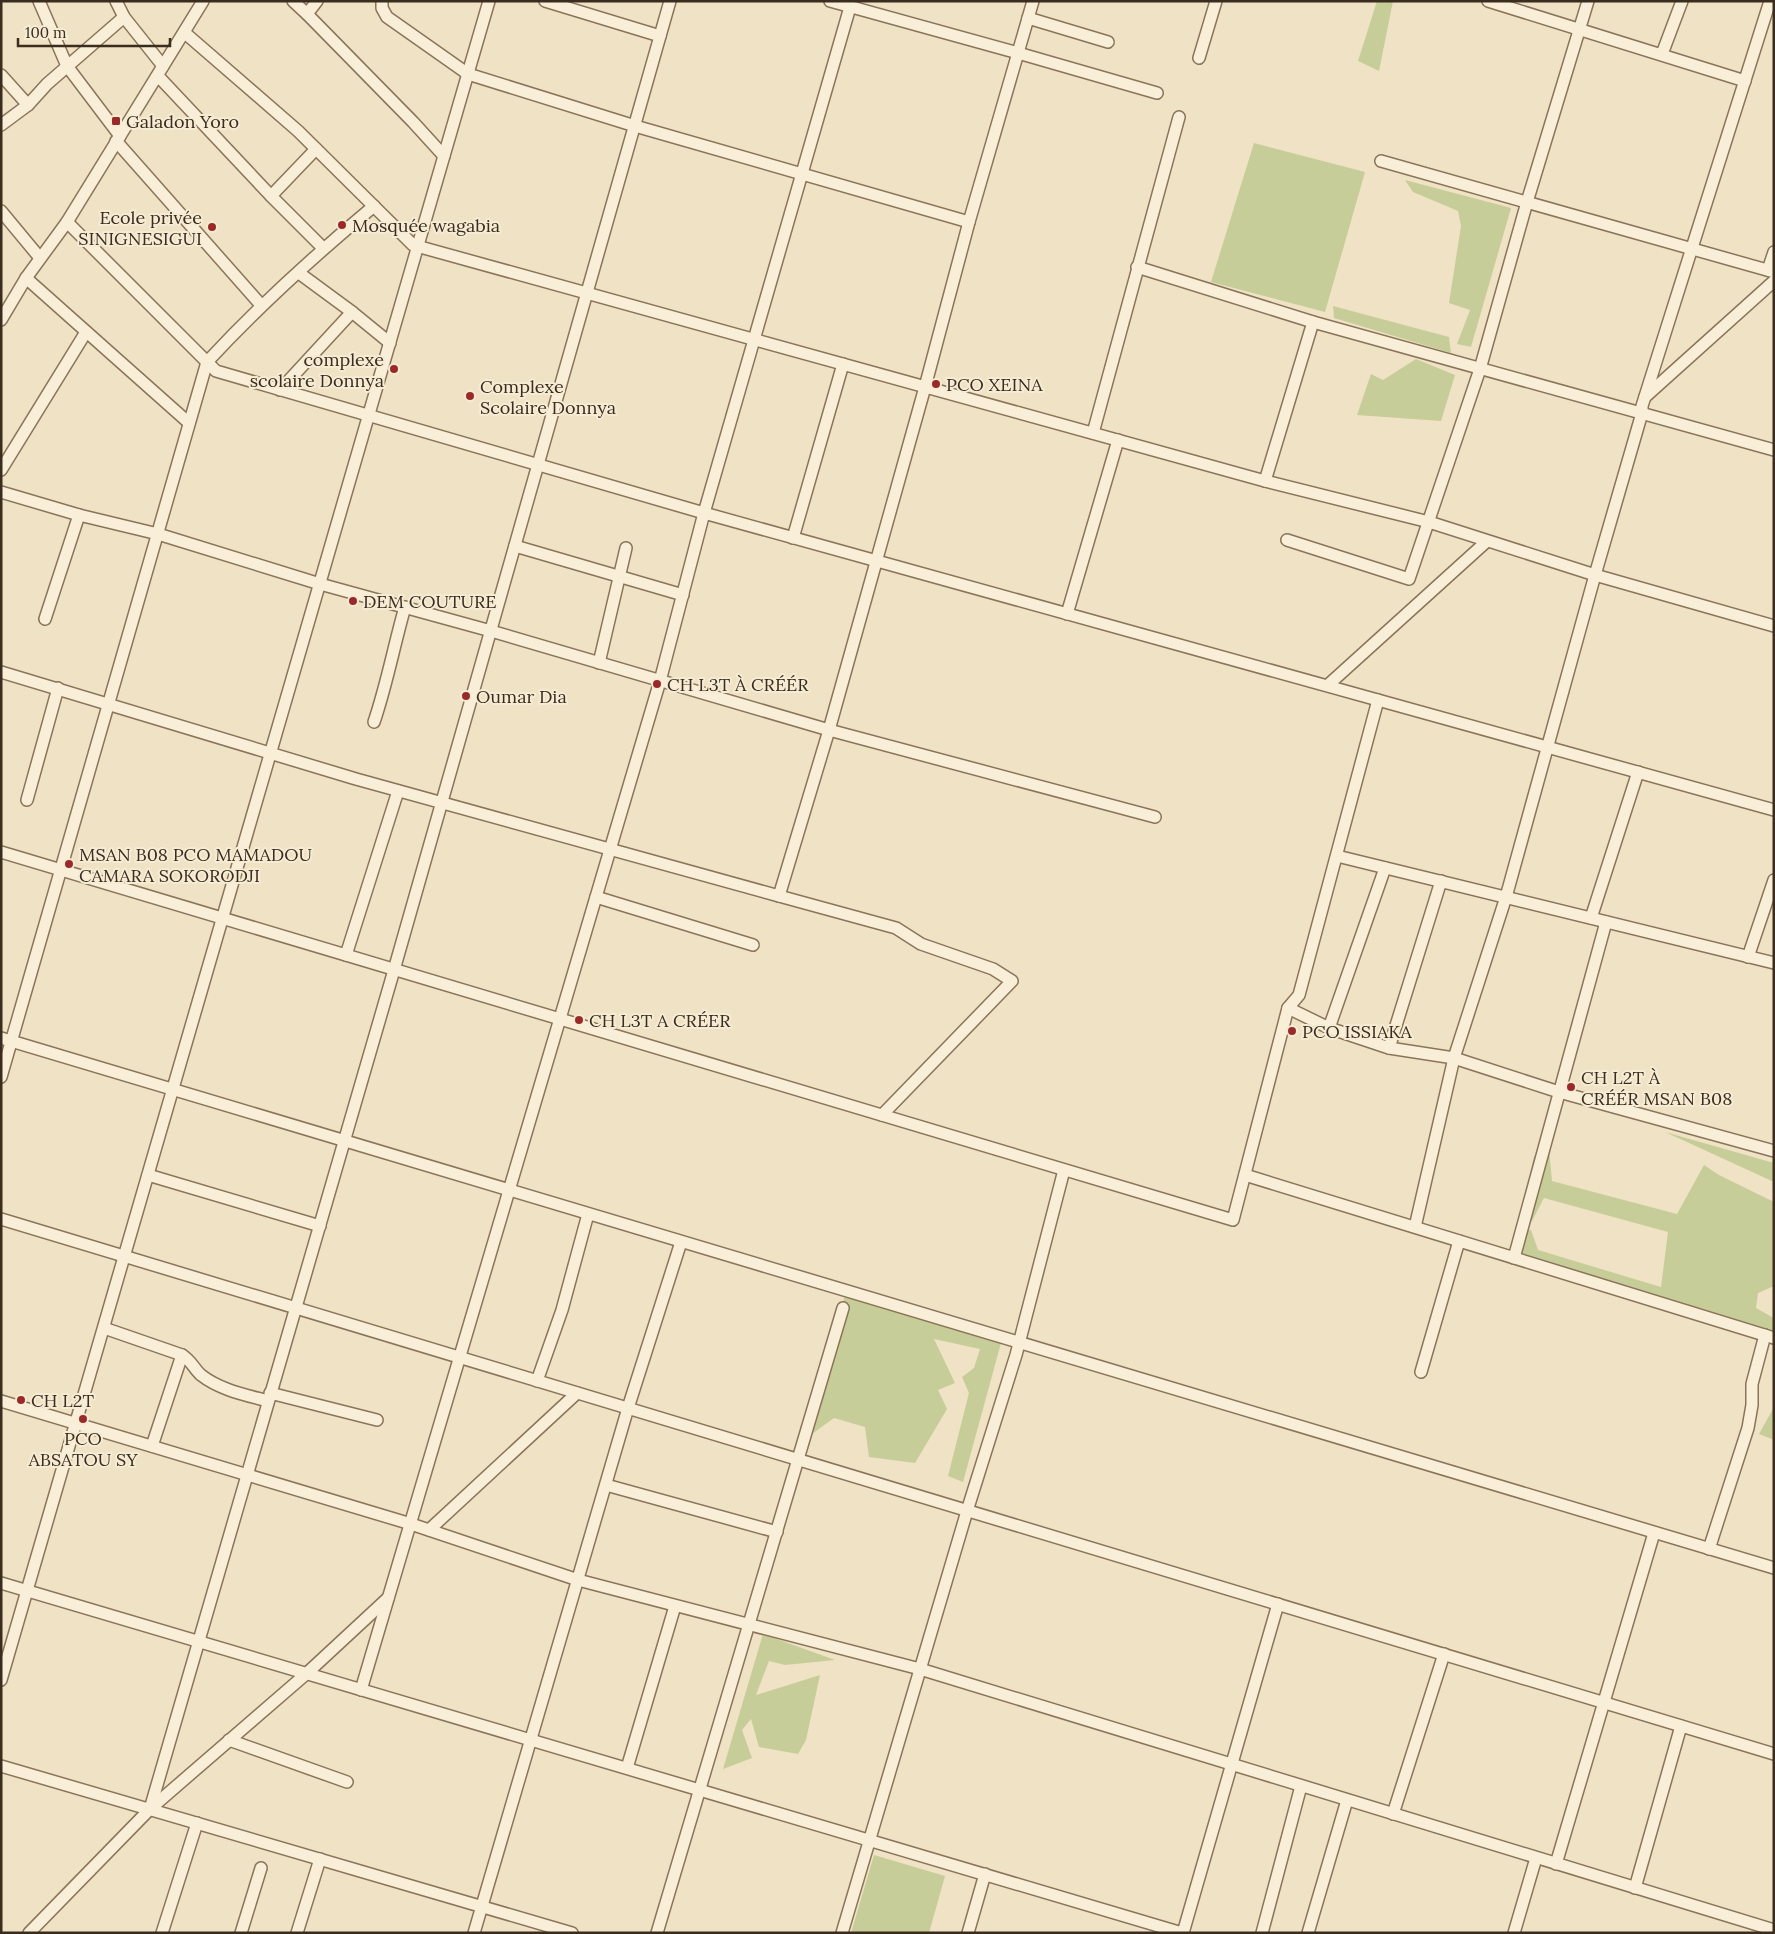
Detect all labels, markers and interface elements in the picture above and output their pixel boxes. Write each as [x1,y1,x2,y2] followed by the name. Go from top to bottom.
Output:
[18,15,170,47] scale bar
[25,23,66,42] text: 100 m
[126,110,239,133] place label: Galadon Yoro
[110,115,122,127] marker: Galadon Yoro
[78,206,202,250] place label: Ecole privée SINIGNESIGUI
[352,214,500,237] place label: Mosquée wagabia
[336,219,348,231] marker: Mosquée wagabia
[206,221,218,233] marker: Ecole privée SINIGNESIGUI
[250,348,384,392] place label: complexe scolaire Donnya
[388,363,400,375] marker: complexe scolaire Donnya
[946,373,1043,396] place label: PCO XEINA
[480,375,616,419] place label: Complexe Scolaire Donnya
[930,378,942,390] marker: PCO XEINA
[464,390,476,402] marker: Complexe Scolaire Donnya
[363,590,497,613] place label: DEM COUTURE
[347,595,359,607] marker: DEM COUTURE
[667,673,809,696] place label: CH L3T À CRÉÉR
[651,678,663,690] marker: CH L3T À CRÉÉR
[476,685,567,708] place label: Oumar Dia
[460,690,472,702] marker: Oumar Dia
[79,843,312,887] place label: MSAN B08 PCO MAMADOU CAMARA SOKORODJI
[63,858,75,870] marker: MSAN B08 PCO MAMADOU CAMARA SOKORODJI
[589,1009,731,1032] place label: CH L3T A CRÉER
[573,1014,585,1026] marker: CH L3T A CRÉER
[1302,1020,1413,1043] place label: PCO ISSIAKA
[1286,1025,1298,1037] marker: PCO ISSIAKA
[1581,1066,1732,1110] place label: CH L2T À CRÉÉR MSAN B08
[1565,1081,1577,1093] marker: CH L2T À CRÉÉR MSAN B08
[31,1389,94,1412] place label: CH L2T
[15,1394,27,1406] marker: CH L2T
[77,1413,89,1425] marker: PCO ABSATOU SY
[27,1427,138,1471] place label: PCO ABSATOU SY

